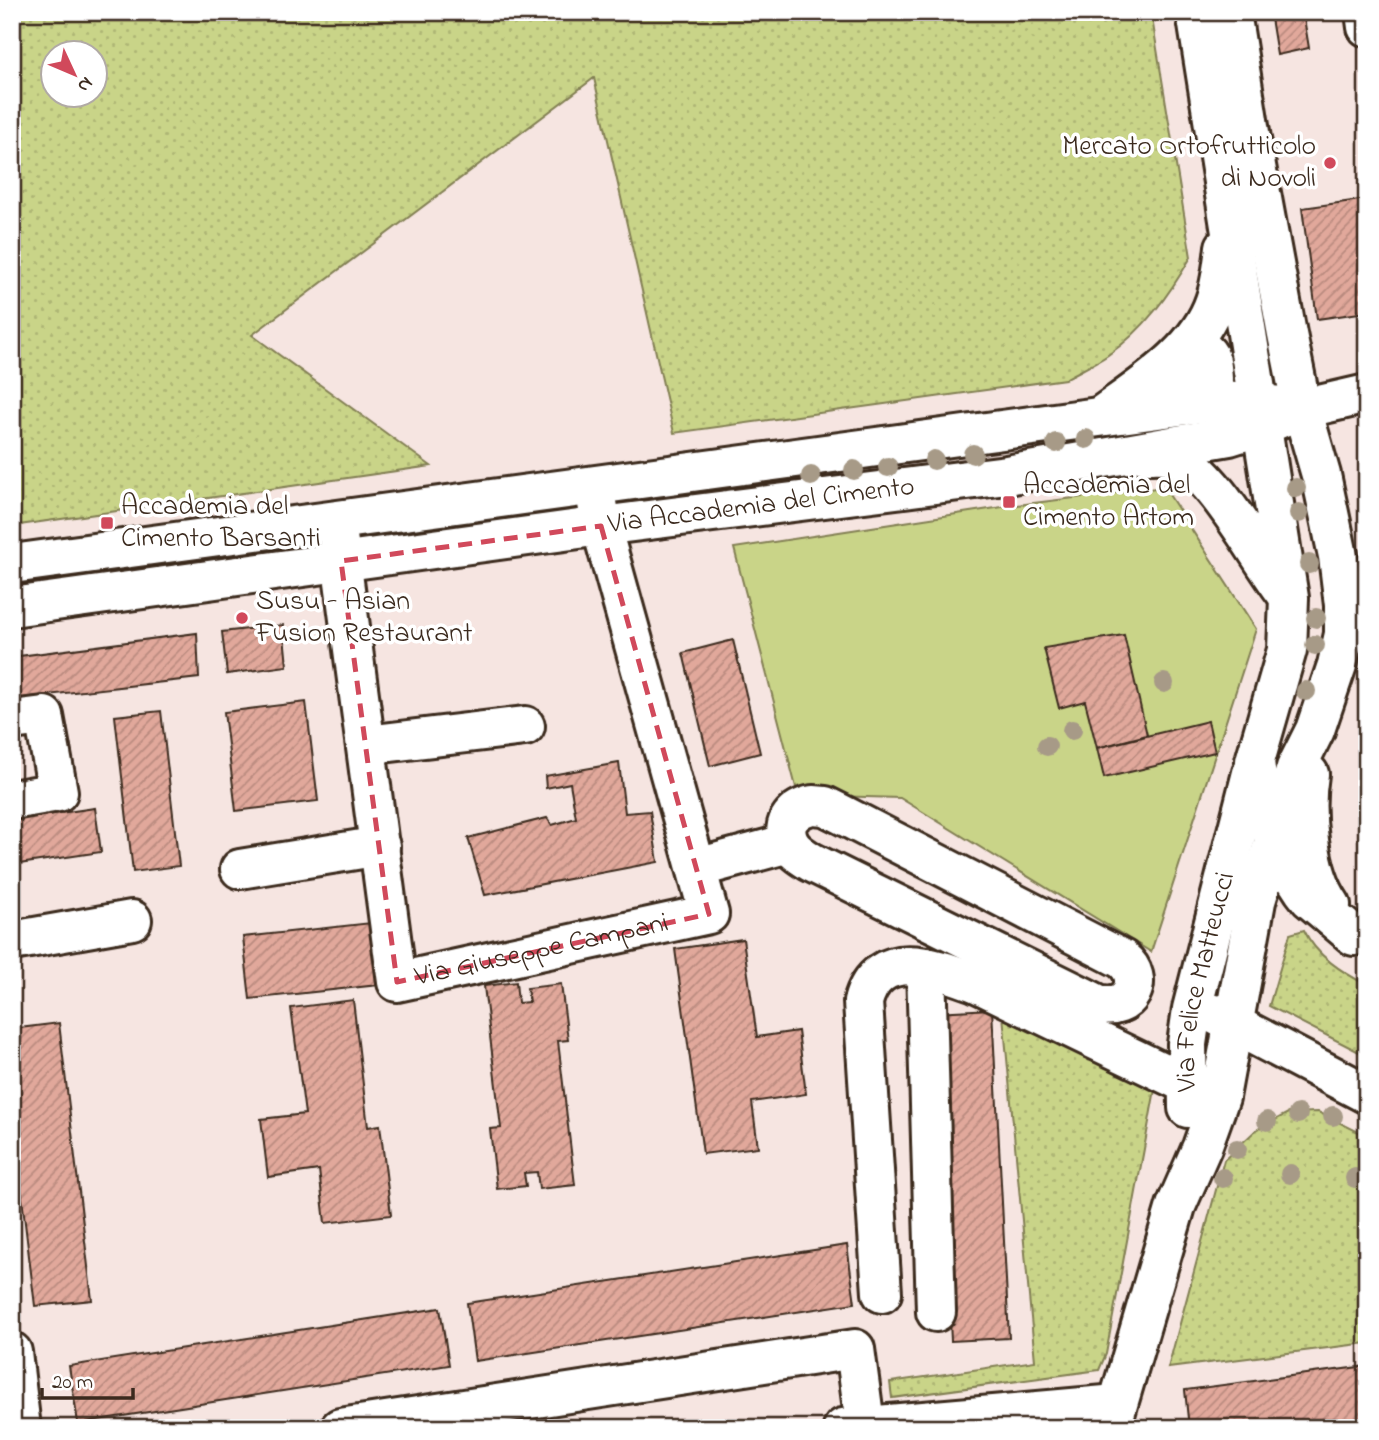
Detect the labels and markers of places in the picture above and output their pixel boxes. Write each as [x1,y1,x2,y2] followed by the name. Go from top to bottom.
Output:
[1062,127,1316,200] place label: Mercato Ortofrutticolo di Novoli
[1322,155,1338,171] marker: Mercato Ortofrutticolo di Novoli
[1023,466,1194,539] place label: Accademia del Cimento Artom
[121,487,321,560] place label: Accademia del Cimento Barsanti
[1001,494,1017,510] marker: Accademia del Cimento Artom
[99,515,115,531] marker: Accademia del Cimento Barsanti
[255,582,473,655] place label: Susu - Asian Fusion Restaurant
[234,610,250,626] marker: Susu - Asian Fusion Restaurant

